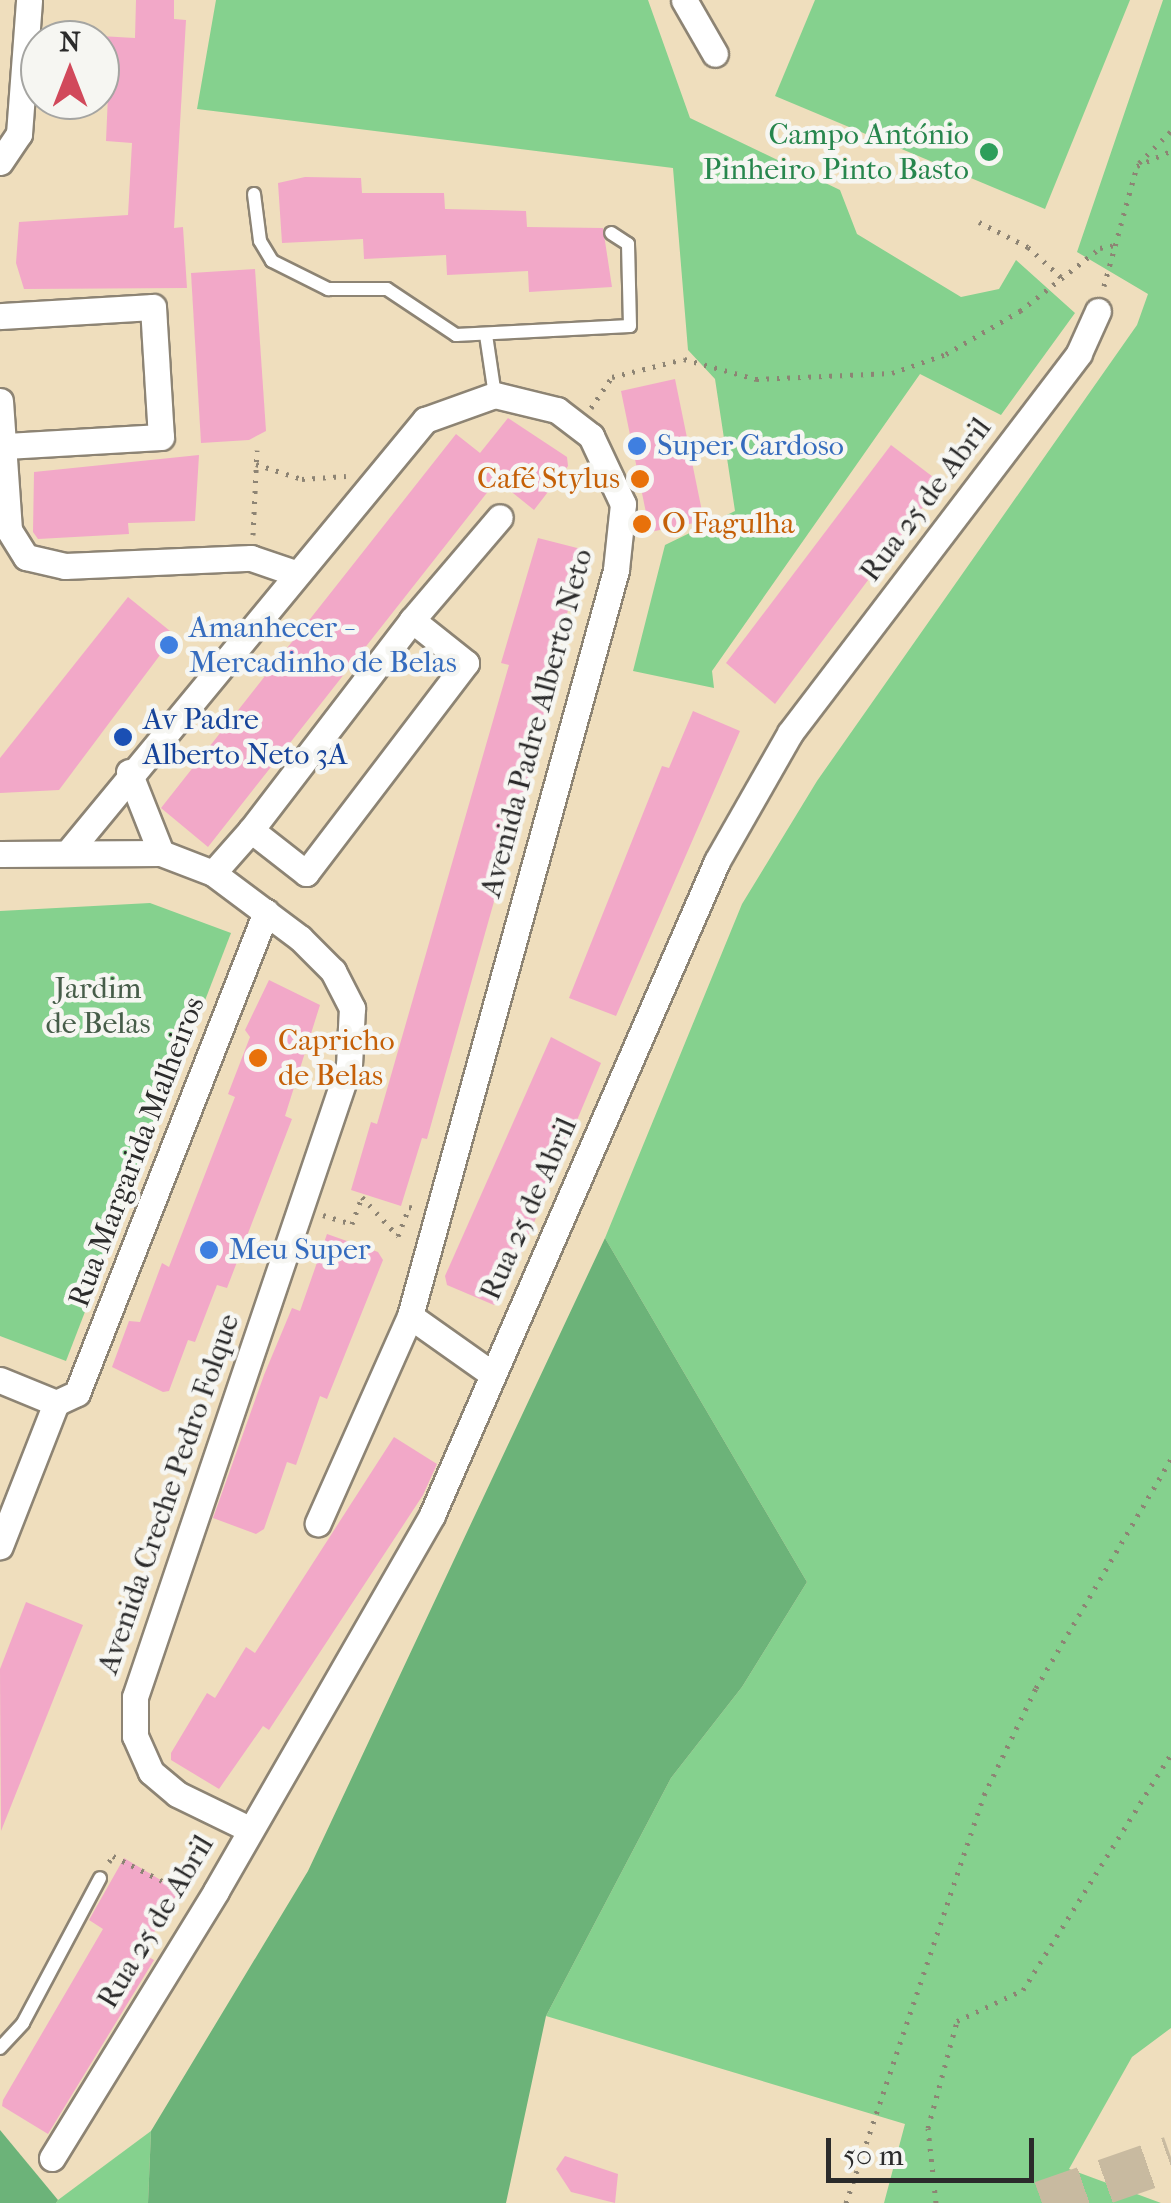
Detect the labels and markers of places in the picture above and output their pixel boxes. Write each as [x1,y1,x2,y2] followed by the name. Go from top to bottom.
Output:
[703,117,969,188] place label: Campo António Pinheiro Pinto Basto
[978,141,1000,163] marker: Campo António Pinheiro Pinto Basto
[657,428,844,464] place label: Super Cardoso
[626,435,648,457] marker: Super Cardoso
[477,461,620,497] place label: Café Stylus
[629,468,651,490] marker: Café Stylus
[662,506,795,542] place label: O Fagulha
[631,513,653,535] marker: O Fagulha
[189,610,457,680] place label: Amanhecer - Mercadinho de Belas
[158,634,180,656] marker: Amanhecer - Mercadinho de Belas
[143,702,348,772] place label: Av Padre Alberto Neto 3A
[112,726,134,748] marker: Av Padre Alberto Neto 3A
[278,1023,395,1094] place label: Capricho de Belas
[247,1047,269,1069] marker: Capricho de Belas
[229,1232,370,1268] place label: Meu Super
[198,1239,220,1261] marker: Meu Super

